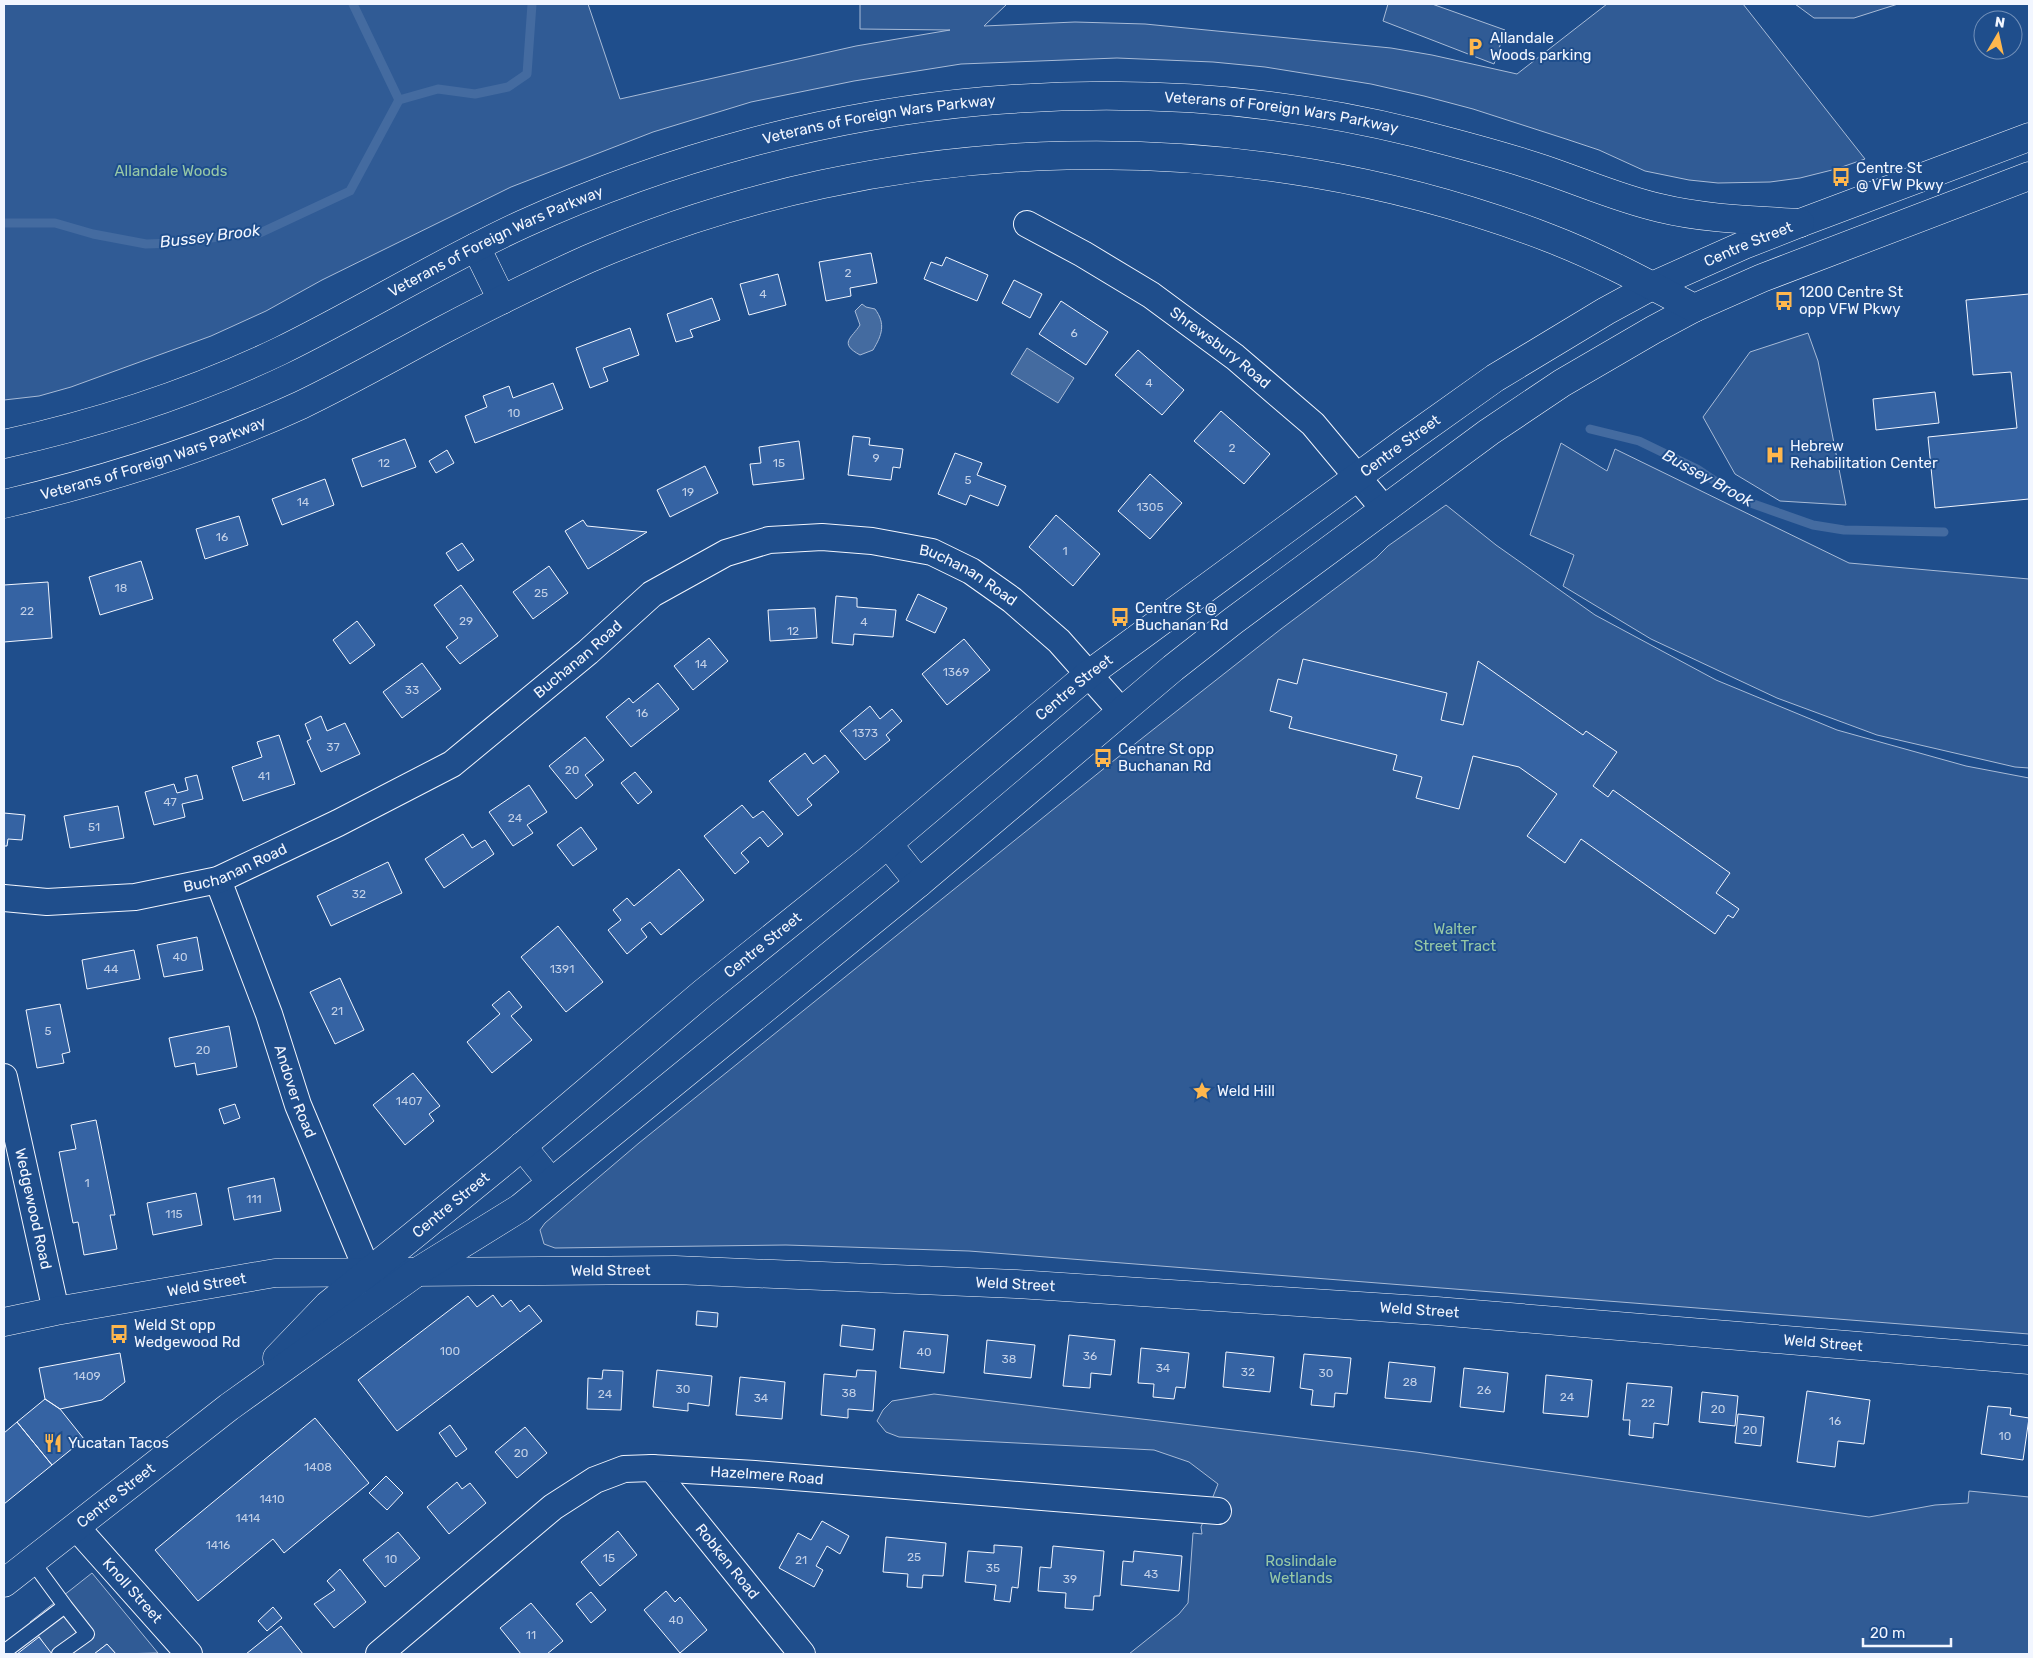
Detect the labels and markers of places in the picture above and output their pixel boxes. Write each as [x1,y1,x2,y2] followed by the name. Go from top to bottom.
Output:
[1490,29,1592,64] place label: Allandale Woods parking
[1464,36,1486,58] parking icon: Allandale Woods parking
[1856,159,1943,194] place label: Centre St @ VFW Pkwy
[1830,166,1852,188] bus stop icon: Centre St @ VFW Pkwy
[1799,283,1903,318] place label: 1200 Centre St opp VFW Pkwy
[1773,290,1795,312] bus stop icon: 1200 Centre St opp VFW Pkwy
[1790,437,1938,472] place label: Hebrew Rehabilitation Center
[1764,444,1786,466] hospital icon: Hebrew Rehabilitation Center
[1135,599,1229,634] place label: Centre St @ Buchanan Rd
[1109,606,1131,628] bus stop icon: Centre St @ Buchanan Rd
[1118,740,1214,775] place label: Centre St opp Buchanan Rd
[1092,747,1114,769] bus stop icon: Centre St opp Buchanan Rd
[1191,1080,1213,1102] place icon: Weld Hill
[1217,1082,1275,1100] place label: Weld Hill
[134,1316,240,1351] place label: Weld St opp Wedgewood Rd
[108,1323,130,1345] bus stop icon: Weld St opp Wedgewood Rd
[42,1432,64,1454] restaurant icon: Yucatan Tacos
[68,1434,169,1452] place label: Yucatan Tacos

